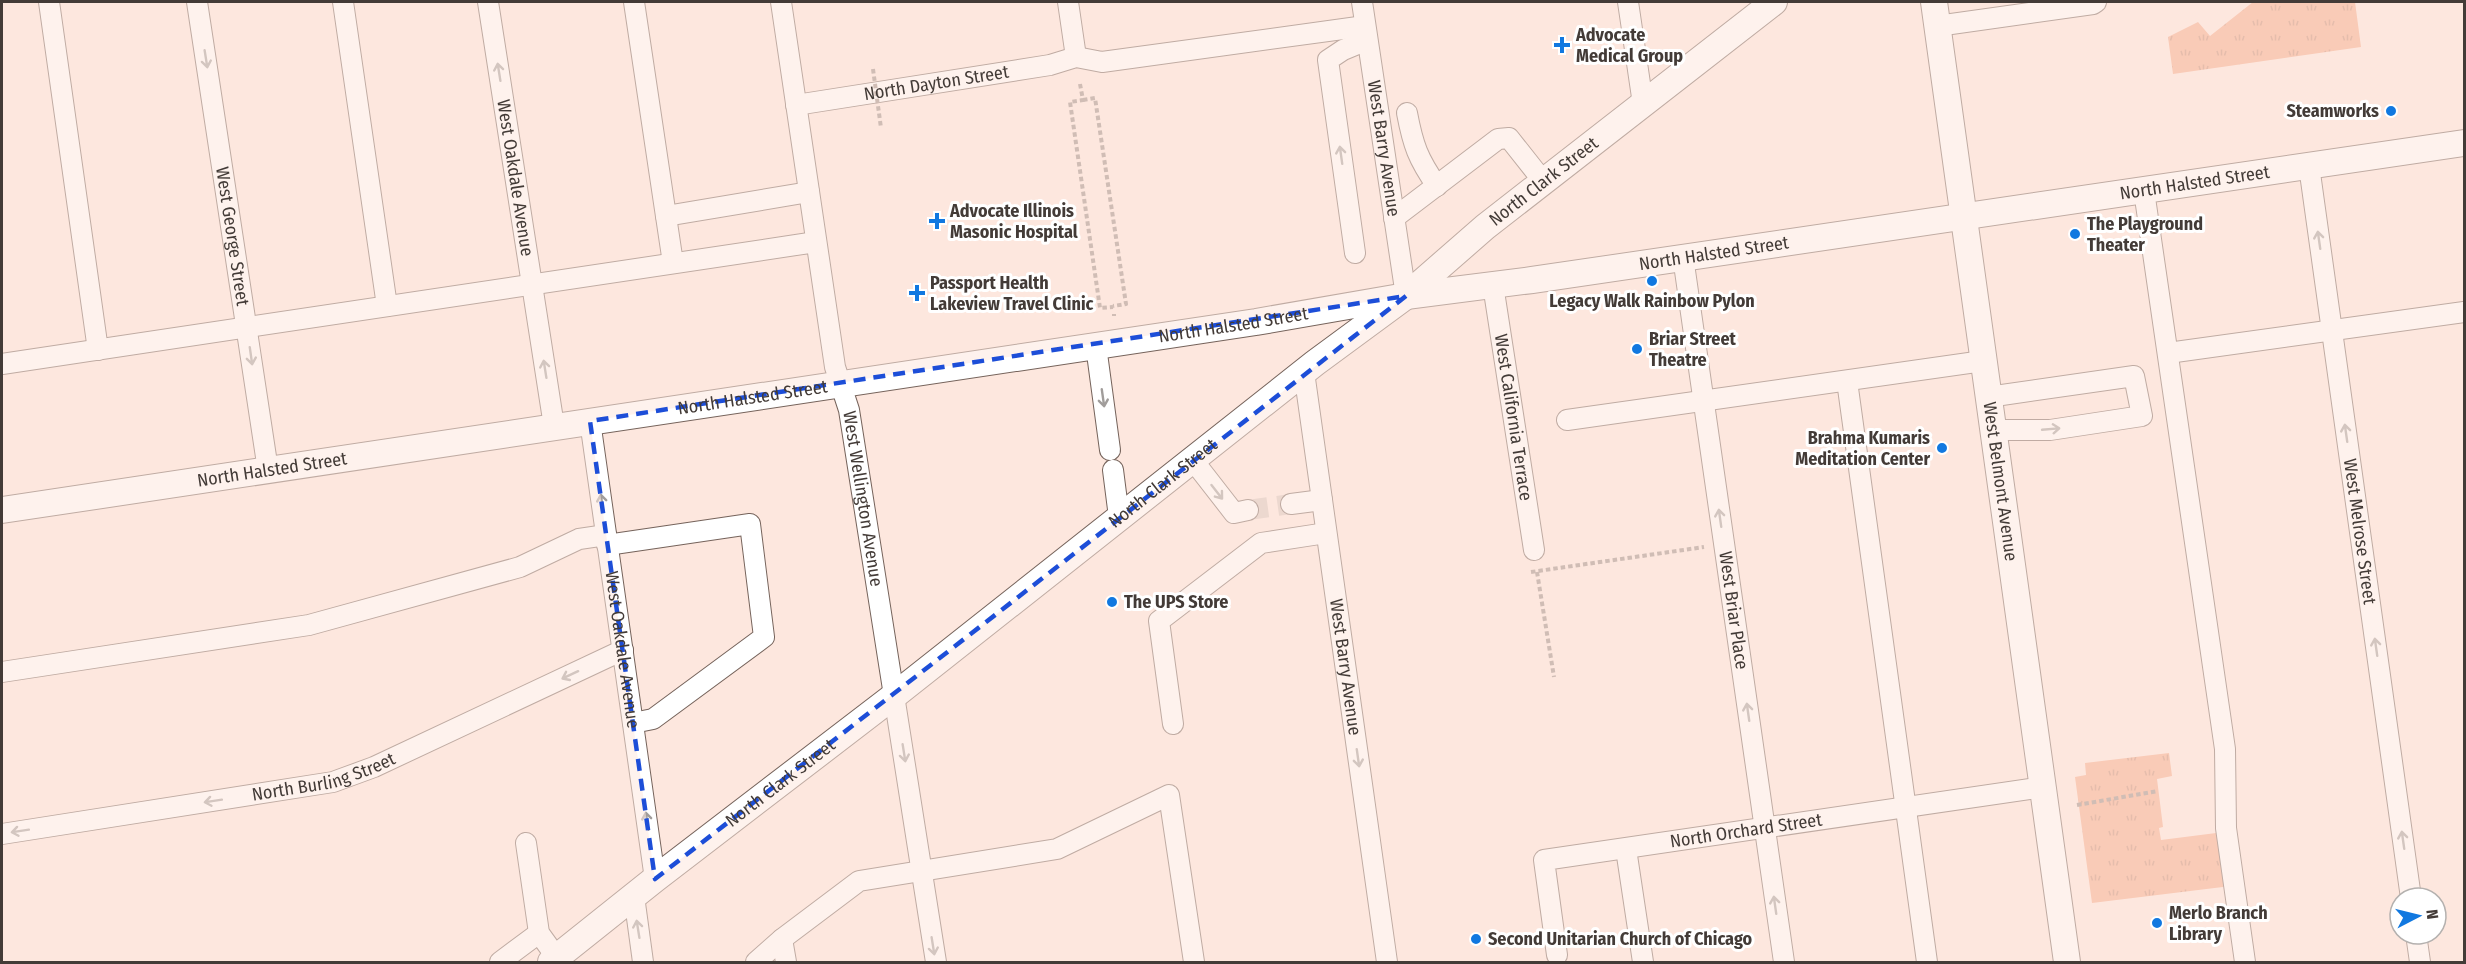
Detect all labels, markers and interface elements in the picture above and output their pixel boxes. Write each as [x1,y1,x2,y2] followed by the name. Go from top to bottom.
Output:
[1575,24,1683,67] place label: Advocate Medical Group
[1553,36,1571,54] marker: Advocate Medical Group
[201,49,212,69] one-way arrow
[862,61,1010,105] street label: North Dayton Street
[493,63,504,83] one-way arrow
[1363,79,1405,218] street label: West Barry Avenue
[492,98,538,258] street label: West Oakdale Avenue
[2286,100,2379,122] place label: Steamworks
[2384,104,2398,118] marker: Steamworks
[1485,132,1603,231] street label: North Clark Street
[1336,145,1347,165] one-way arrow
[2118,161,2271,204] street label: North Halsted Street
[211,165,254,307] street label: West George Street
[949,200,1078,243] place label: Advocate Illinois Masonic Hospital
[928,212,946,230] marker: Advocate Illinois Masonic Hospital
[2087,213,2203,256] place label: The Playground Theater
[2068,227,2082,241] marker: The Playground Theater
[1637,231,1790,275] street label: North Halsted Street
[2313,231,2324,250] one-way arrow
[930,272,1094,315] place label: Passport Health Lakeview Travel Clinic
[1645,274,1659,288] marker: Legacy Walk Rainbow Pylon
[908,284,926,302] marker: Passport Health Lakeview Travel Clinic
[1549,290,1755,312] place label: Legacy Walk Rainbow Pylon
[1157,302,1310,347] street label: North Halsted Street
[1649,328,1737,371] place label: Briar Street Theatre
[1490,332,1537,502] street label: West California Terrace
[1630,342,1644,356] marker: Briar Street Theatre
[245,346,256,365] one-way arrow
[539,359,550,379] one-way arrow
[676,375,829,420] street label: North Halsted Street
[1097,388,1108,408] one-way arrow
[1979,400,2022,563] street label: West Belmont Avenue
[838,409,888,588] street label: West Wellington Avenue
[2041,424,2061,435] one-way arrow
[2340,424,2351,443] one-way arrow
[1795,427,1930,470] place label: Brahma Kumaris Meditation Center
[1104,434,1222,533] street label: North Clark Street
[1935,441,1949,455] marker: Brahma Kumaris Meditation Center
[196,447,348,492] street label: North Halsted Street
[2339,457,2381,606] street label: West Melrose Street
[1211,484,1224,500] one-way arrow
[596,494,607,514] one-way arrow
[1715,509,1726,529] one-way arrow
[1714,550,1753,671] street label: West Briar Place
[600,570,644,730] street label: West Oakdale Avenue
[1124,591,1228,613] place label: The UPS Store
[1105,595,1119,609] marker: The UPS Store
[1325,597,1366,737] street label: West Barry Avenue
[2370,638,2381,657] one-way arrow
[561,669,579,681] one-way arrow
[1743,702,1754,722] one-way arrow
[721,734,840,832] street label: North Clark Street
[898,743,909,763] one-way arrow
[1353,747,1364,767] one-way arrow
[250,748,399,806] street label: North Burling Street
[203,795,223,806] one-way arrow
[1668,808,1824,852] street label: North Orchard Street
[642,812,653,831] one-way arrow
[11,825,31,836] one-way arrow
[2397,831,2408,850] one-way arrow
[2388,886,2448,946] north arrow
[1770,895,1781,915] one-way arrow
[2169,902,2268,945] place label: Merlo Branch Library
[2422,908,2442,920] text: N
[2150,916,2164,930] marker: Merlo Branch Library
[633,920,644,940] one-way arrow
[1488,928,1752,950] place label: Second Unitarian Church of Chicago
[1469,932,1483,946] marker: Second Unitarian Church of Chicago
[928,936,939,955] one-way arrow

